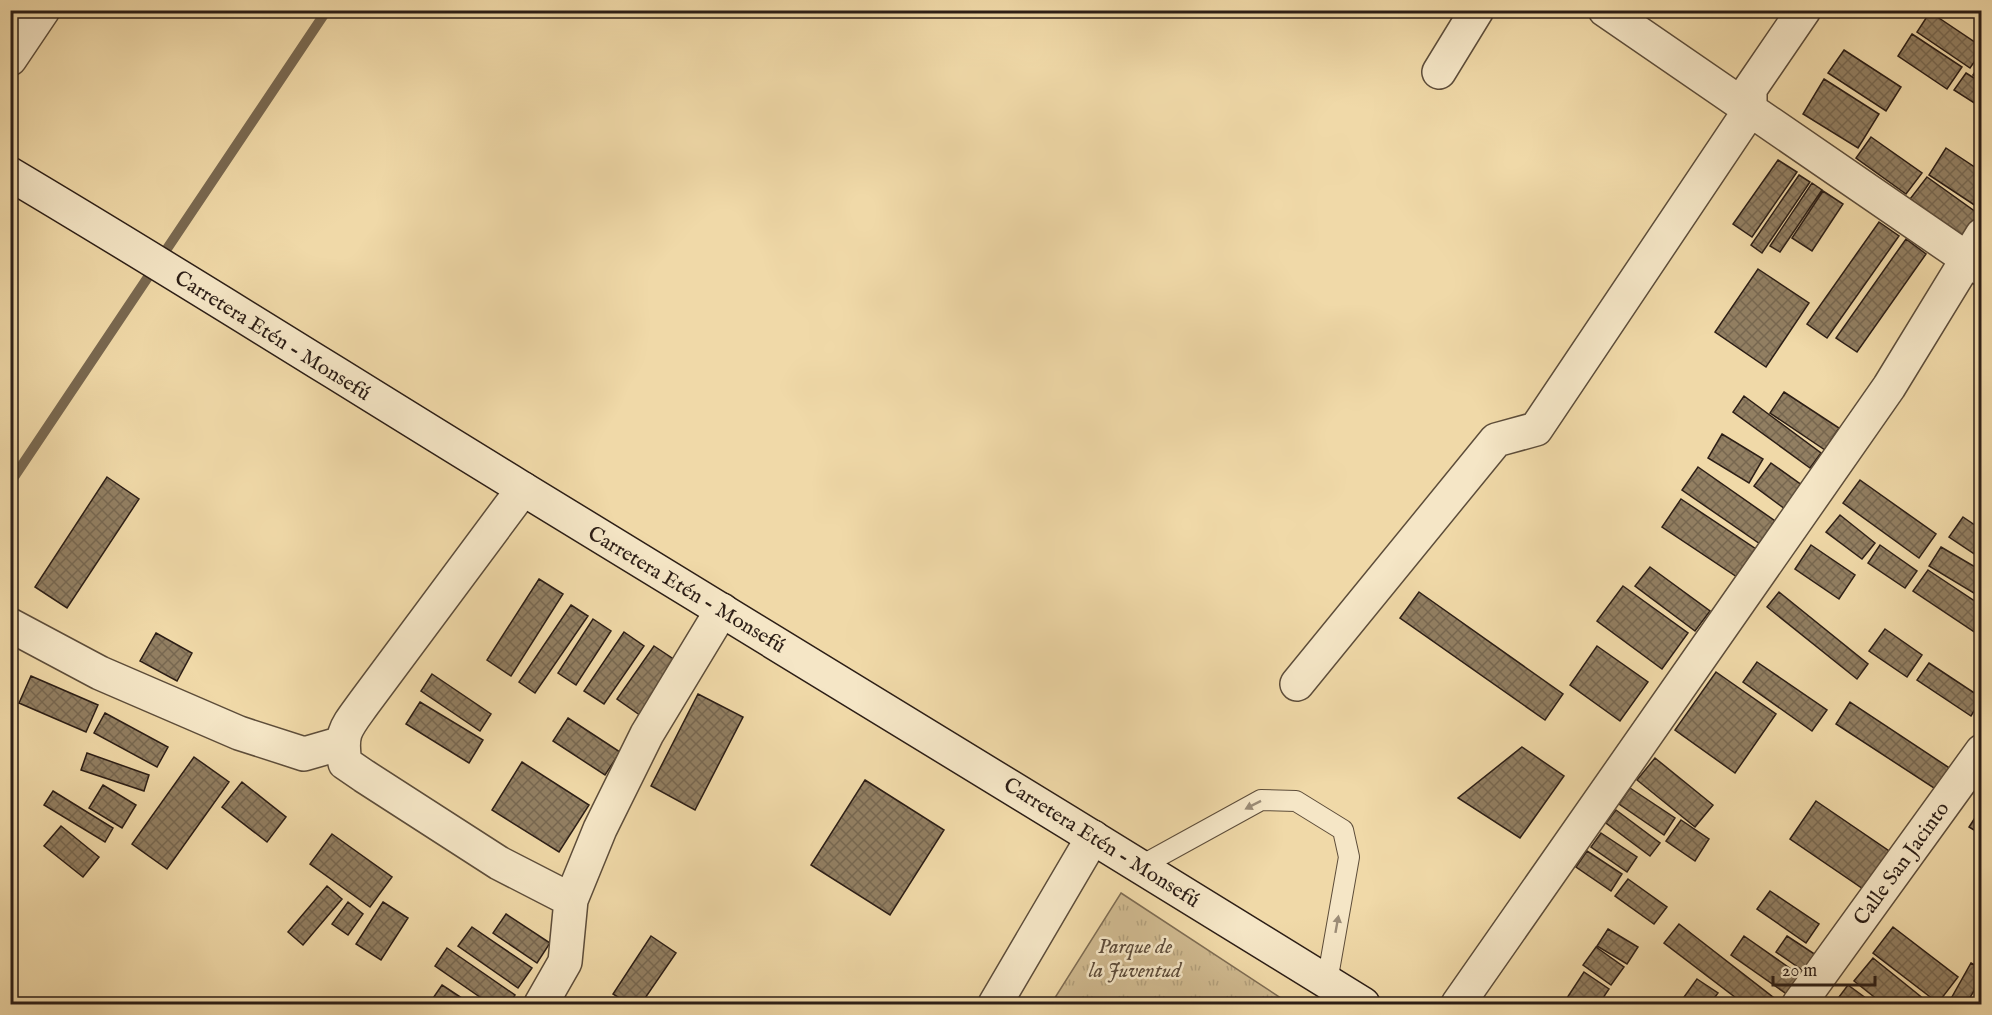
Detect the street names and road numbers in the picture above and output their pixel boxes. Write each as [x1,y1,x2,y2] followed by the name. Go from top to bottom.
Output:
[169,265,375,408] street label: Carretera Etén - Monsefú
[582,520,790,660] street label: Carretera Etén - Monsefú
[998,772,1204,915] street label: Carretera Etén - Monsefú
[1848,797,1956,931] street label: Calle San Jacinto

